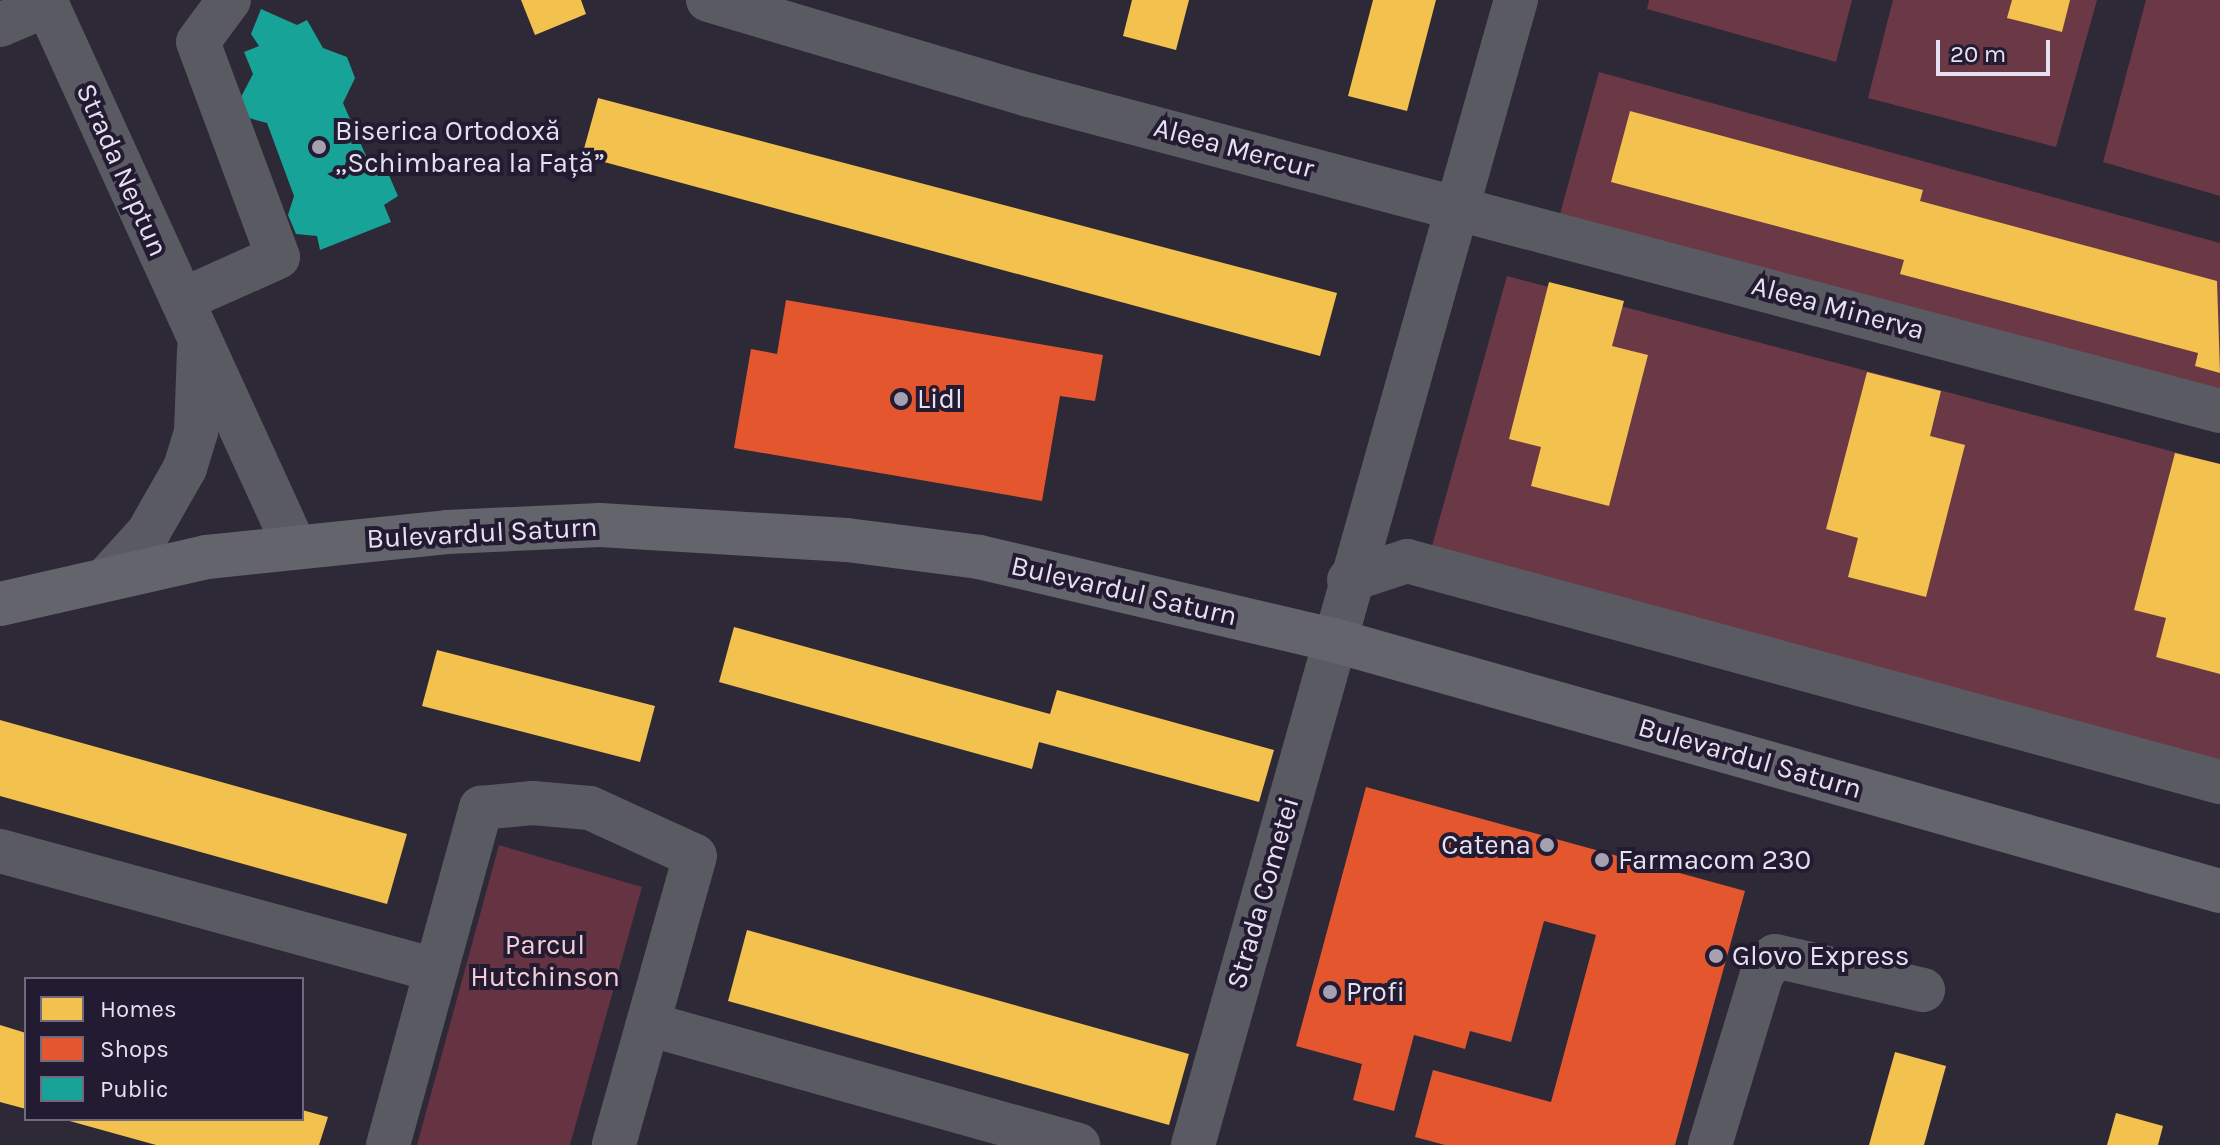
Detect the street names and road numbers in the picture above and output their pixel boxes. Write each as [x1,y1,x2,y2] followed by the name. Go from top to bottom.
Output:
[69,78,175,262] street label: Strada Neptun
[1150,110,1318,186] street label: Aleea Mercur
[1748,269,1928,347] street label: Aleea Minerva
[366,510,598,556] street label: Bulevardul Saturn
[1008,549,1240,633] street label: Bulevardul Saturn
[1634,710,1866,806] street label: Bulevardul Saturn
[1220,793,1306,993] street label: Strada Cometei

